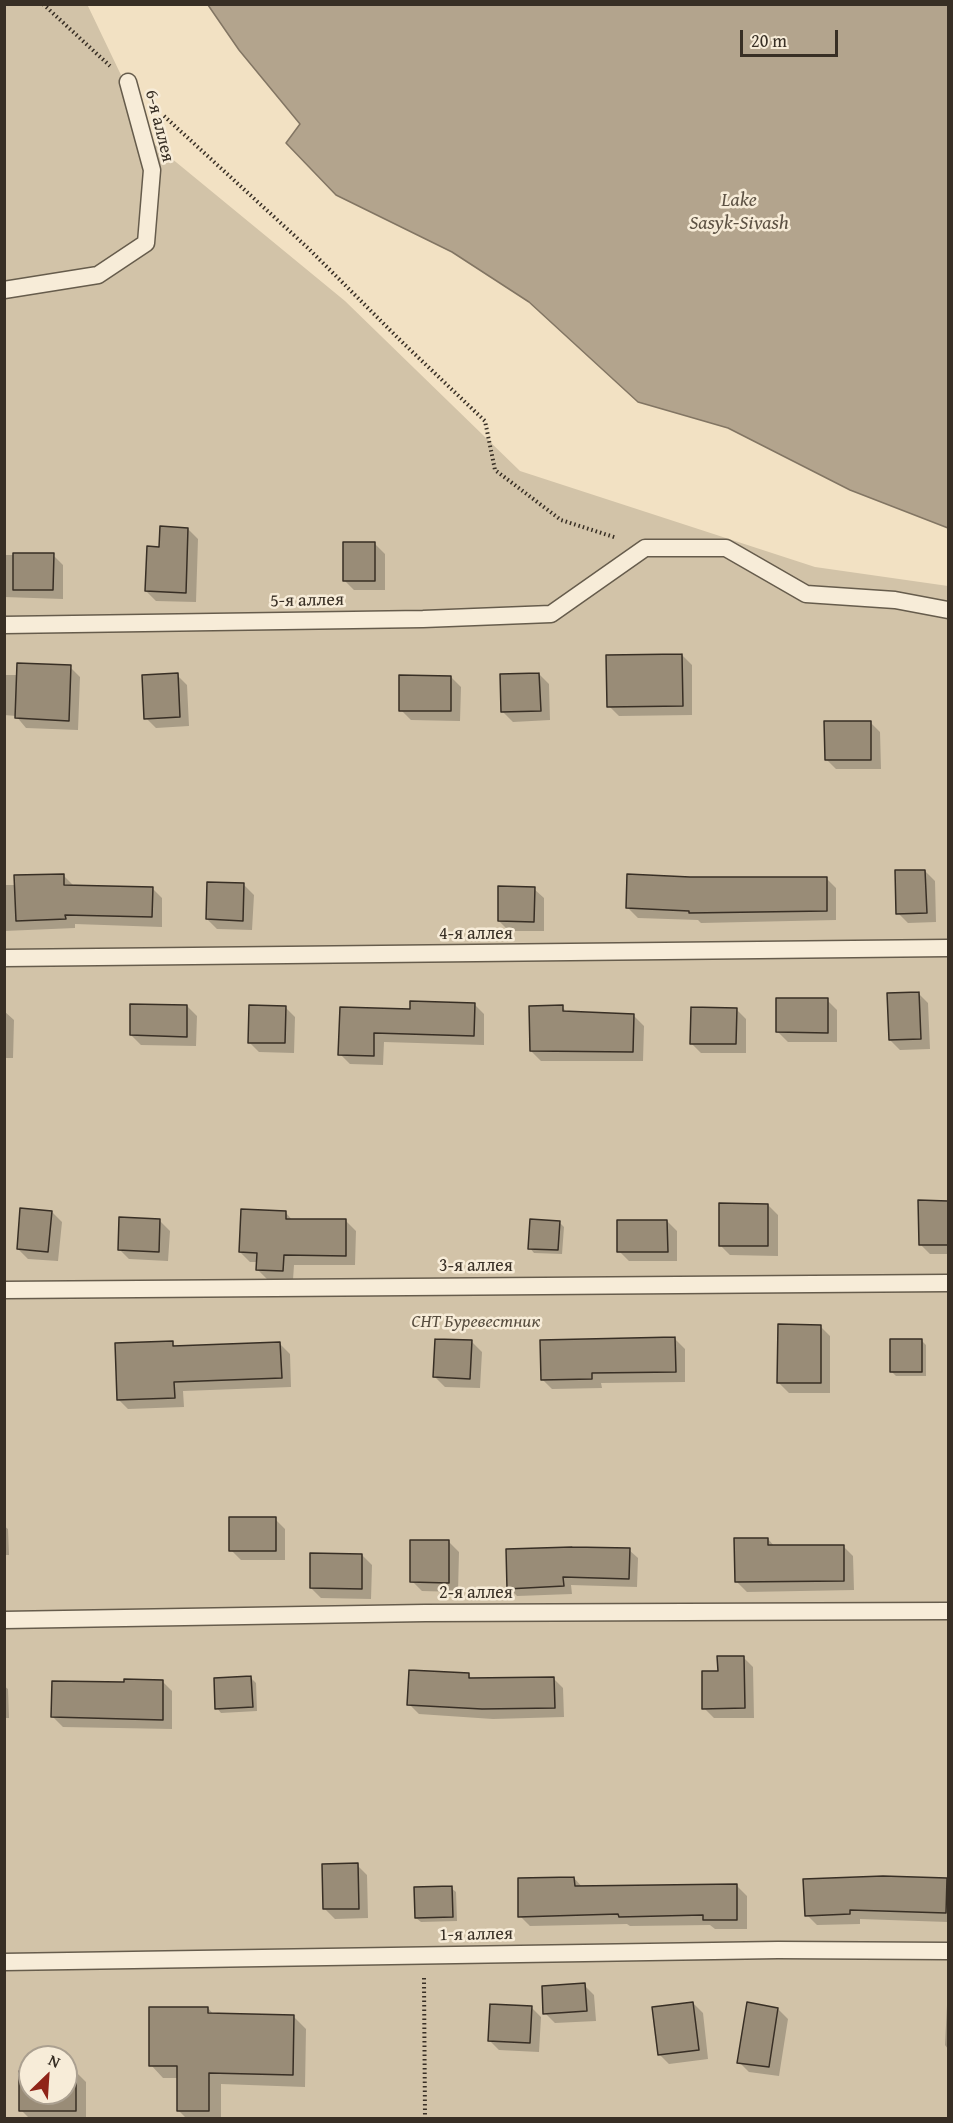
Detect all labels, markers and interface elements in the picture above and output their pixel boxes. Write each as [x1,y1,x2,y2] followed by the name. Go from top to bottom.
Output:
[743,18,840,56] scale bar
[751,27,787,54] text: 20 m
[140,88,178,164] street label: 6-я аллея
[689,189,789,236] water label: Lake Sasyk-Sivash
[270,590,344,612] street label: 5-я аллея
[439,923,513,945] street label: 4-я аллея
[439,1255,513,1277] street label: 3-я аллея
[412,1311,540,1333] park label: СНТ Буревестник
[439,1582,513,1604] street label: 2-я аллея
[439,1924,513,1946] street label: 1-я аллея
[18,2045,78,2105] north arrow
[45,2047,65,2074] text: N

